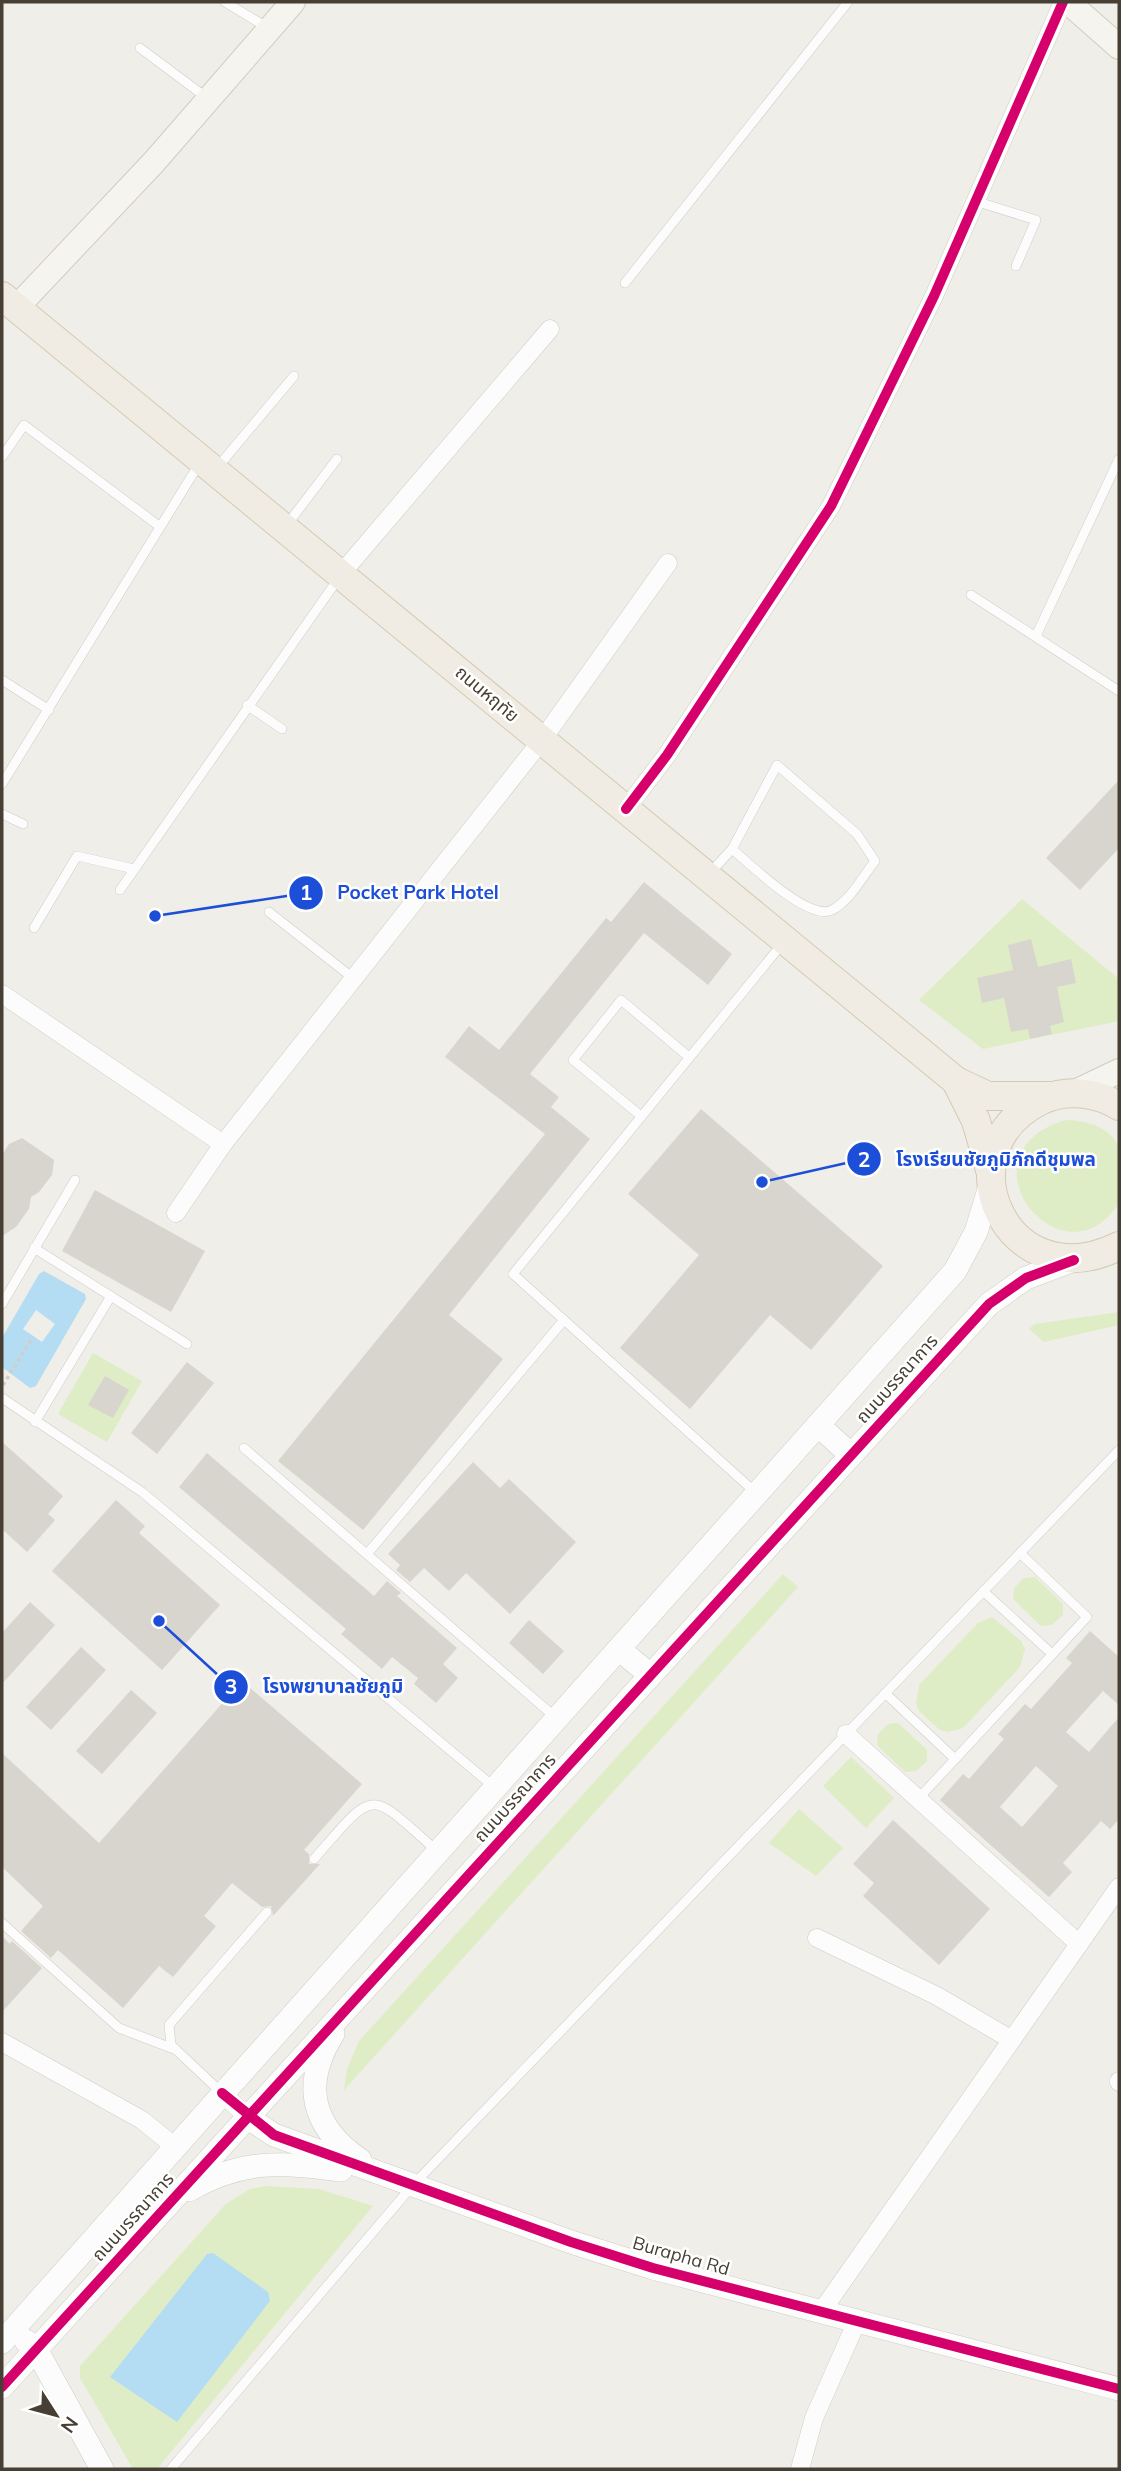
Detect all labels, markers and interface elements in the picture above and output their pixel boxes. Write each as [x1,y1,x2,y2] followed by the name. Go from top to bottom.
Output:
[451,660,524,727] street label: ถนนหฤทัย
[288,873,513,913] callout: Pocket Park Hotel
[300,879,312,905] text: 1
[337,880,499,904] text: Pocket Park Hotel
[847,1139,1110,1179] callout: โรงเรียนชัยภูมิภักดีชุมพล
[858,1146,870,1172] text: 2
[896,1147,1096,1171] text: โรงเรียนชัยภูมิภักดีชุมพล
[851,1329,943,1428] street label: ถนนบรรณาการ
[214,1667,417,1707] callout: โรงพยาบาลชัยภูมิ
[225,1673,237,1699] text: 3
[263,1674,403,1698] text: โรงพยาบาลชัยภูมิ
[469,1748,561,1847] street label: ถนนบรรณาการ
[87,2167,179,2266] street label: ถนนบรรณาการ
[630,2231,732,2280] street label: Burapha Rd
[21,2380,91,2450] north arrow
[56,2412,84,2438] text: N

